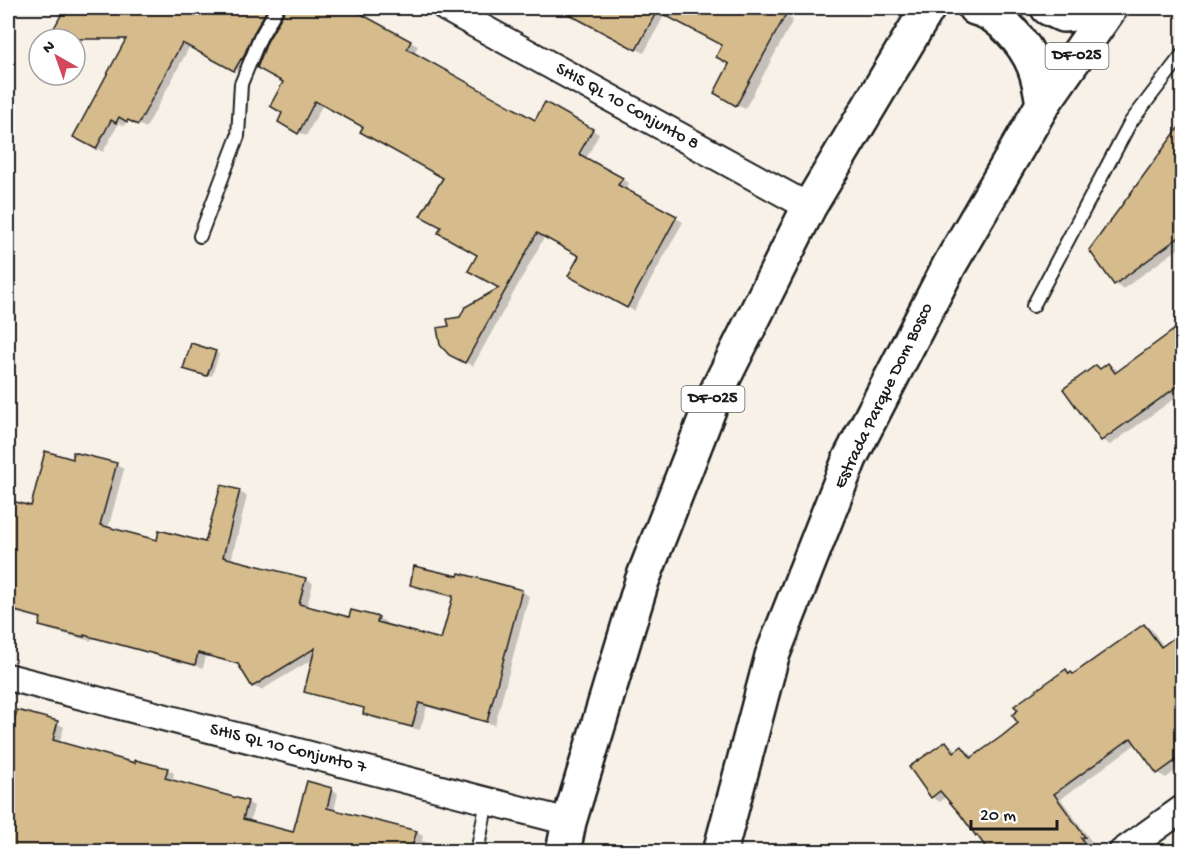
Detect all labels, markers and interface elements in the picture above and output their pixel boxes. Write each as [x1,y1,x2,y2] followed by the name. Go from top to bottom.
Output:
[27,27,87,87] north arrow
[39,37,60,59] text: N
[1046,43,1108,69] road number: DF-025
[552,59,703,155] street label: SHIS QL 10 Conjunto 8
[830,300,938,492] street label: Estrada Parque Dom Bosco
[682,386,744,412] road number: DF-025
[208,719,369,779] street label: SHIS QL 10 Conjunto 7
[971,793,1056,831] scale bar
[980,806,1016,827] text: 20 m

